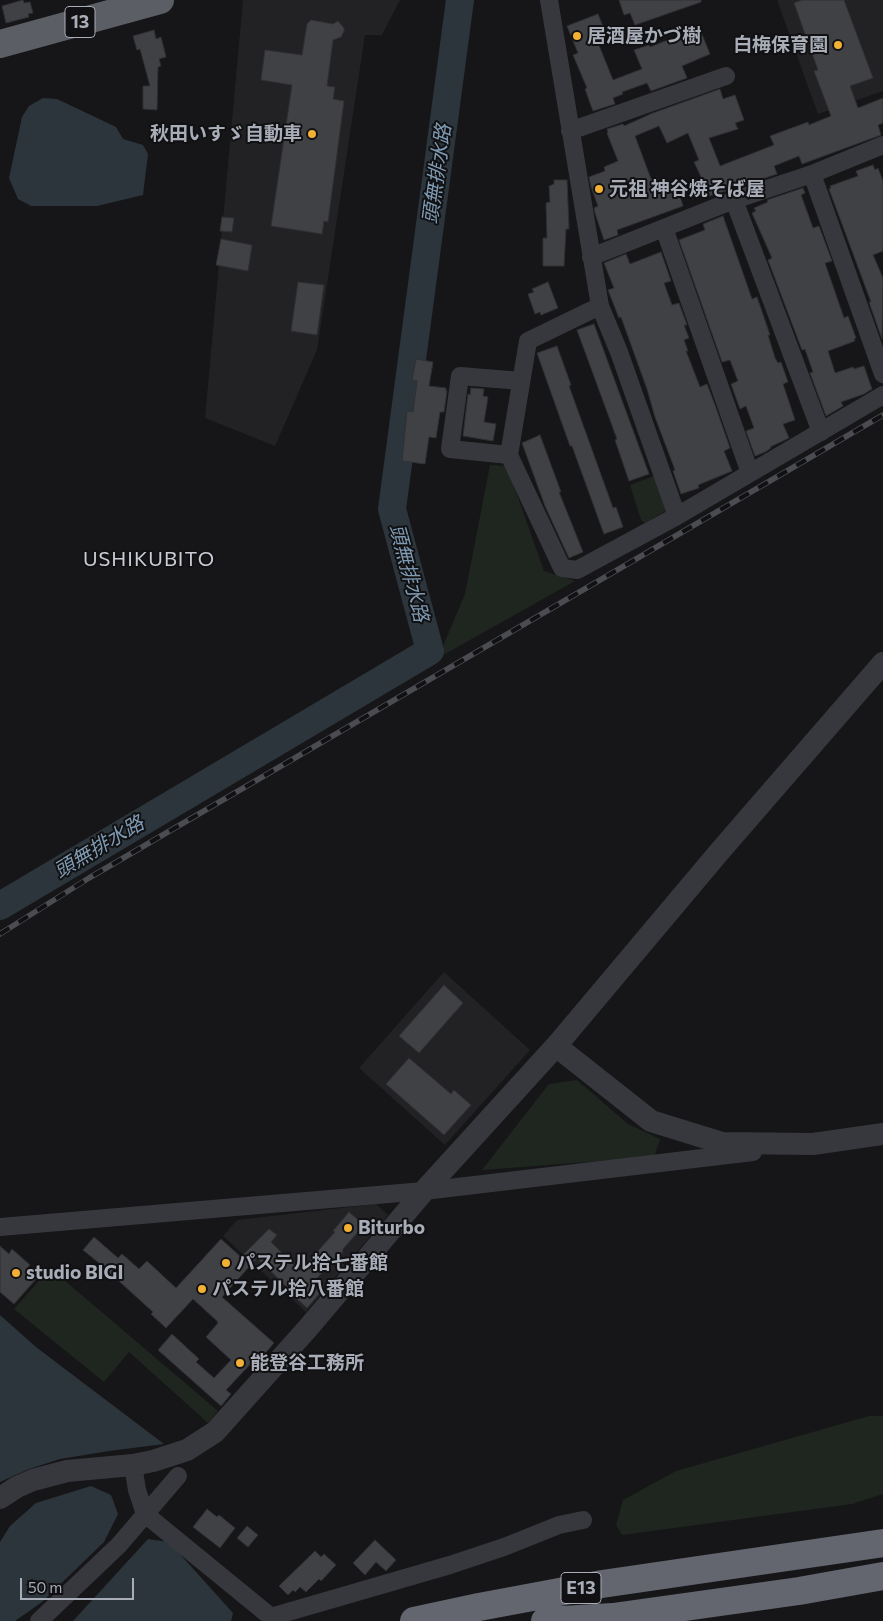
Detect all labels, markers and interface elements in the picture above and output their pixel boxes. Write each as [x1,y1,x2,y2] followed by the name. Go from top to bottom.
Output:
[65,7,95,38] road number: 13
[587,25,701,47] place label: 居酒屋かづ樹
[571,30,583,42] marker: 居酒屋かづ樹
[733,34,828,56] place label: 白梅保育園
[832,39,844,51] marker: 白梅保育園
[150,123,302,145] place label: 秋田いすゞ自動車
[418,123,456,225] water label: 頭無排水路
[306,128,318,140] marker: 秋田いすゞ自動車
[609,178,765,200] place label: 元祖 神谷焼そば屋
[593,183,605,195] marker: 元祖 神谷焼そば屋
[384,522,434,624] water label: 頭無排水路
[82,547,216,571] district label: USHIKUBITO
[50,811,148,883] water label: 頭無排水路
[358,1217,425,1239] place label: Biturbo
[342,1222,354,1234] marker: Biturbo
[236,1252,388,1274] place label: パステル拾七番館
[220,1257,232,1269] marker: パステル拾七番館
[26,1262,123,1284] place label: studio BIGI
[10,1267,22,1279] marker: studio BIGI
[212,1278,364,1300] place label: パステル拾八番館
[196,1283,208,1295] marker: パステル拾八番館
[250,1352,364,1374] place label: 能登谷工務所
[234,1357,246,1369] marker: 能登谷工務所
[22,1568,136,1600] scale bar
[561,1572,601,1604] road number: E13
[28,1578,62,1596] text: 50 m

